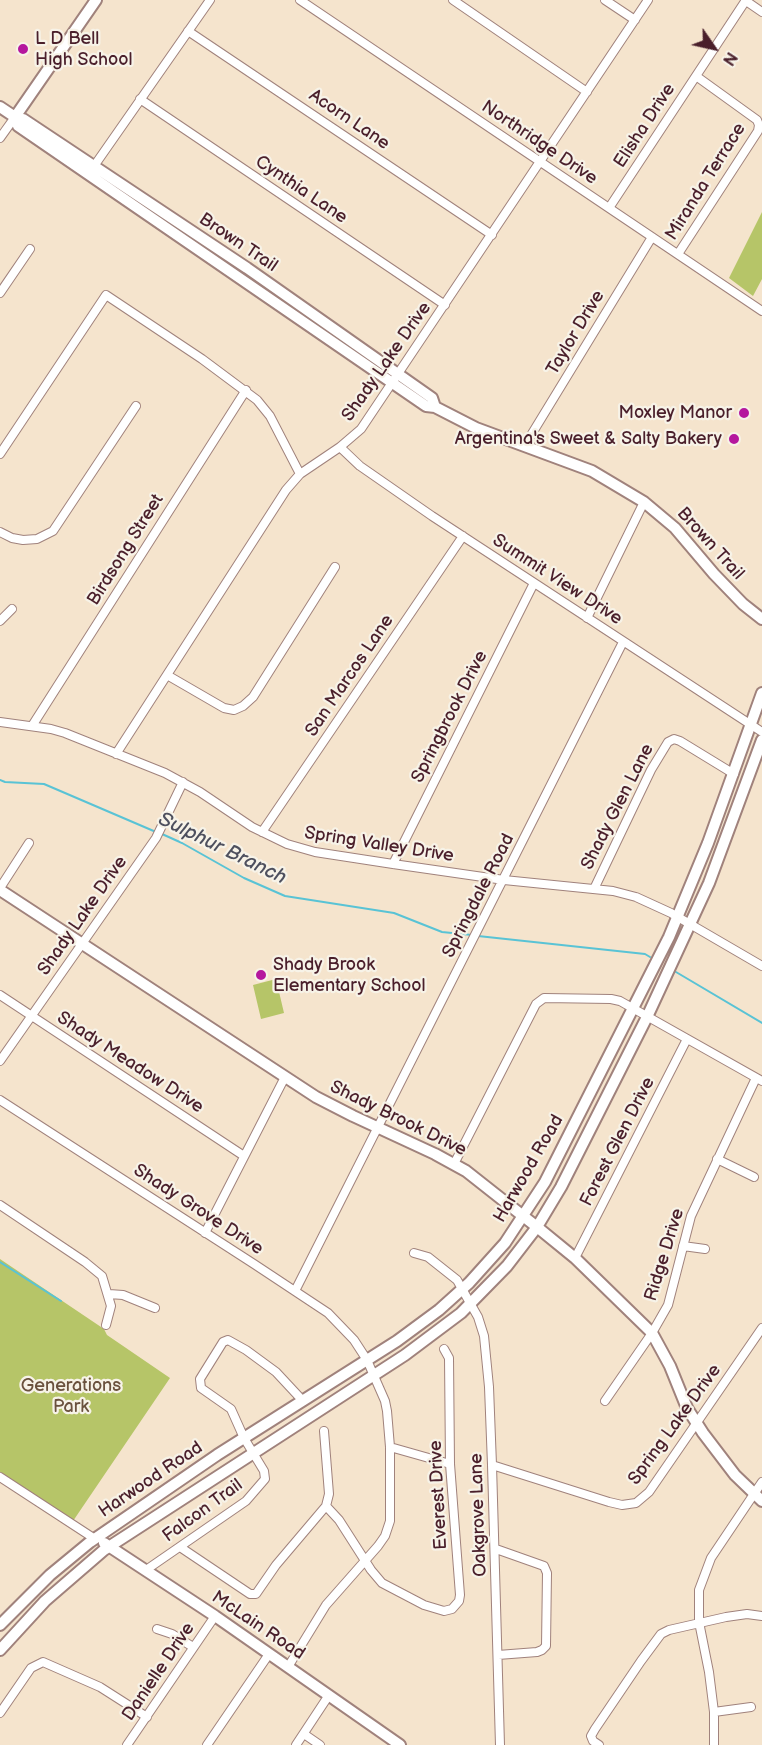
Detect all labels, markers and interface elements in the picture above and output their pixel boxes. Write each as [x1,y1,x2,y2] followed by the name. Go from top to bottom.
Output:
[684,18,744,78] north arrow
[35,28,132,70] place label: L D Bell High School
[16,42,30,56] marker: L D Bell High School
[718,48,741,69] text: N
[610,80,680,172] street label: Elisha Drive
[305,85,393,155] street label: Acorn Lane
[477,96,601,190] street label: Northridge Drive
[661,119,751,245] street label: Miranda Terrace
[251,151,351,229] street label: Cynthia Lane
[195,209,281,277] street label: Brown Trail
[542,287,610,379] street label: Taylor Drive
[338,298,436,426] street label: Shady Lake Drive
[618,402,732,424] place label: Moxley Manor
[737,406,751,420] marker: Moxley Manor
[455,428,722,450] place label: Argentina's Sweet & Salty Bakery
[727,432,741,446] marker: Argentina's Sweet & Salty Bakery
[83,490,169,610] street label: Birdsong Street
[672,503,748,585] street label: Brown Trail
[488,530,626,630] street label: Summit View Drive
[301,611,399,741] street label: San Marcos Lane
[407,647,493,787] street label: Springbrook Drive
[577,741,659,873] street label: Shady Glen Lane
[154,808,290,890] water label: Sulphur Branch
[303,823,455,867] street label: Spring Valley Drive
[438,830,520,962] street label: Springdale Road
[34,852,132,980] street label: Shady Lake Drive
[273,954,426,996] place label: Shady Brook Elementary School
[254,968,268,982] marker: Shady Brook Elementary School
[53,1008,207,1118] street label: Shady Meadow Drive
[576,1074,660,1210] street label: Forest Glen Drive
[326,1077,470,1161] street label: Shady Brook Drive
[489,1111,569,1227] street label: Harwood Road
[129,1160,267,1260] street label: Shady Grove Drive
[641,1206,689,1304] street label: Ridge Drive
[624,1360,726,1490] street label: Spring Lake Drive
[21,1375,121,1418] park label: Generations Park
[95,1437,207,1523] street label: Harwood Road
[425,1440,453,1550] street label: Everest Drive
[466,1453,492,1577] street label: Oakgrove Lane
[159,1475,247,1547] street label: Falcon Trail
[207,1587,309,1665] street label: McLain Road
[118,1619,200,1725] street label: Danielle Drive

